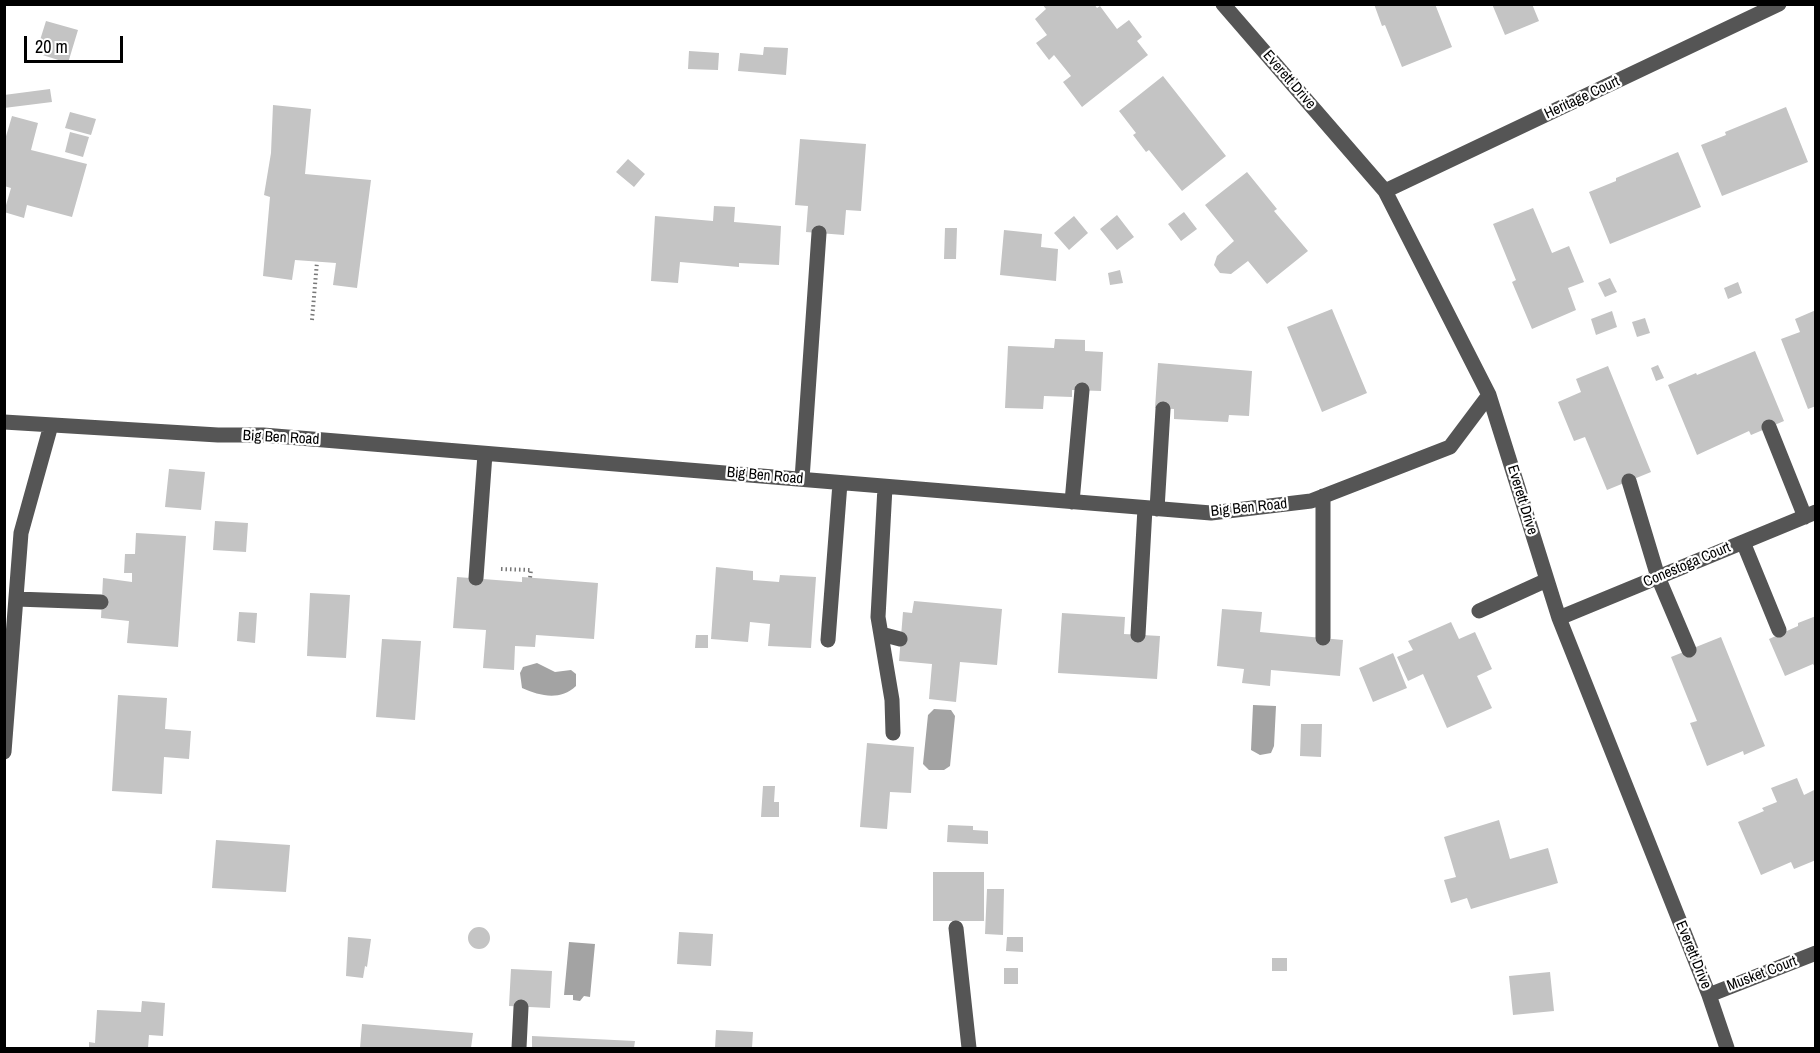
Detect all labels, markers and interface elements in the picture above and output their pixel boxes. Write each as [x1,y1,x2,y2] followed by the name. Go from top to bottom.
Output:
[27,24,126,62] scale bar
[35,34,68,59] text: 20 m
[1259,47,1319,113] street label: Everett Drive
[1542,73,1622,123] street label: Heritage Court
[242,427,320,449] street label: Big Ben Road
[1503,463,1541,537] street label: Everett Drive
[726,464,804,488] street label: Big Ben Road
[1210,495,1288,521] street label: Big Ben Road
[1641,539,1733,591] street label: Conestoga Court
[1671,918,1715,992] street label: Everett Drive
[1725,952,1799,996] street label: Musket Court

